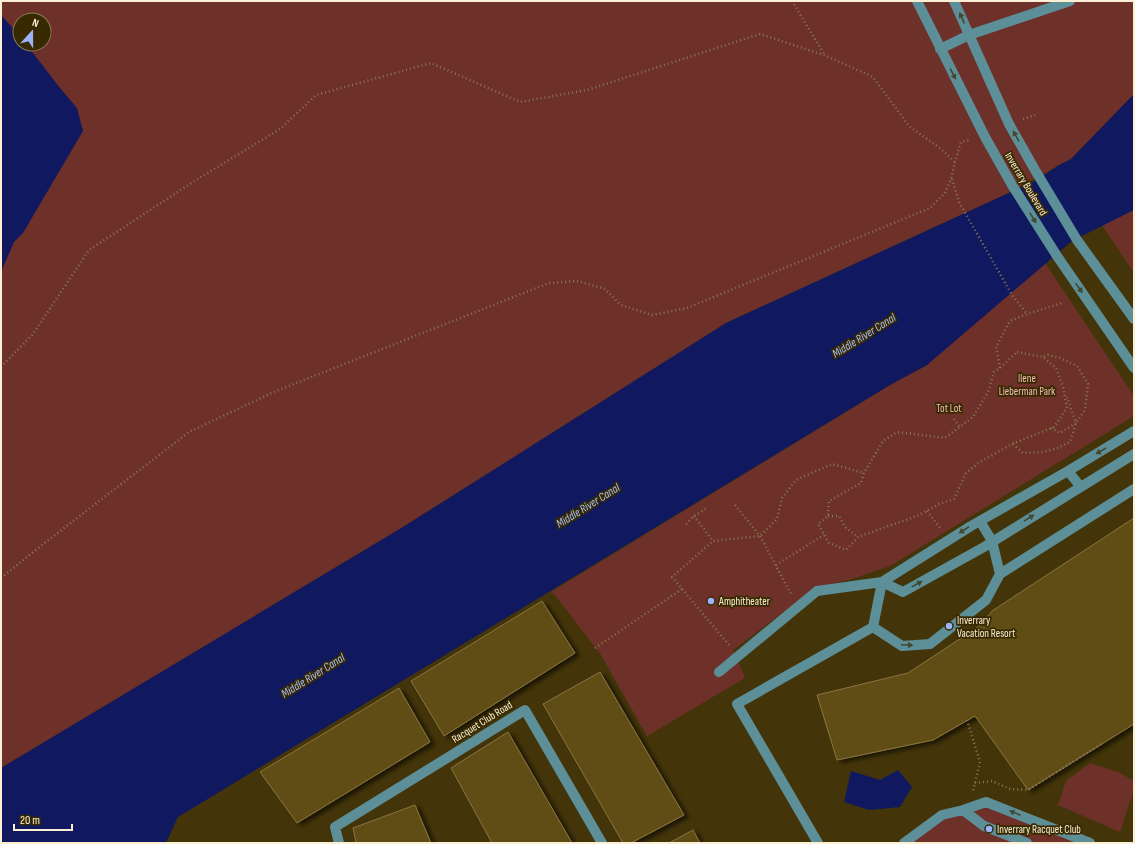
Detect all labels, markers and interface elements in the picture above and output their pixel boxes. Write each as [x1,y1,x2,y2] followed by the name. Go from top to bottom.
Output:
[12,12,52,52] north arrow
[959,13,965,24] one-way arrow
[30,16,41,30] text: N
[950,68,956,79] one-way arrow
[1013,130,1020,142] one-way arrow
[1002,150,1050,218] street label: Inverrary Boulevard
[1029,212,1036,224] one-way arrow
[1075,283,1083,294] one-way arrow
[829,310,899,362] water label: Middle River Canal
[999,372,1056,398] park label: Ilene Lieberman Park
[936,402,962,415] park label: Tot Lot
[1095,447,1107,454] one-way arrow
[553,480,623,532] water label: Middle River Canal
[1024,514,1034,522] one-way arrow
[958,527,970,534] one-way arrow
[911,581,923,588] one-way arrow
[718,595,770,608] place label: Amphitheater
[706,596,716,606] marker: Amphitheater
[957,614,1016,640] place label: Inverrary Vacation Resort
[944,621,954,631] marker: Inverrary Vacation Resort
[901,642,914,648] one-way arrow
[278,650,348,702] water label: Middle River Canal
[449,698,515,746] street label: Racquet Club Road
[14,806,72,832] scale bar
[1009,810,1021,816] one-way arrow
[20,813,40,828] text: 20 m
[997,823,1081,836] place label: Inverrary Racquet Club
[984,824,994,834] marker: Inverrary Racquet Club

